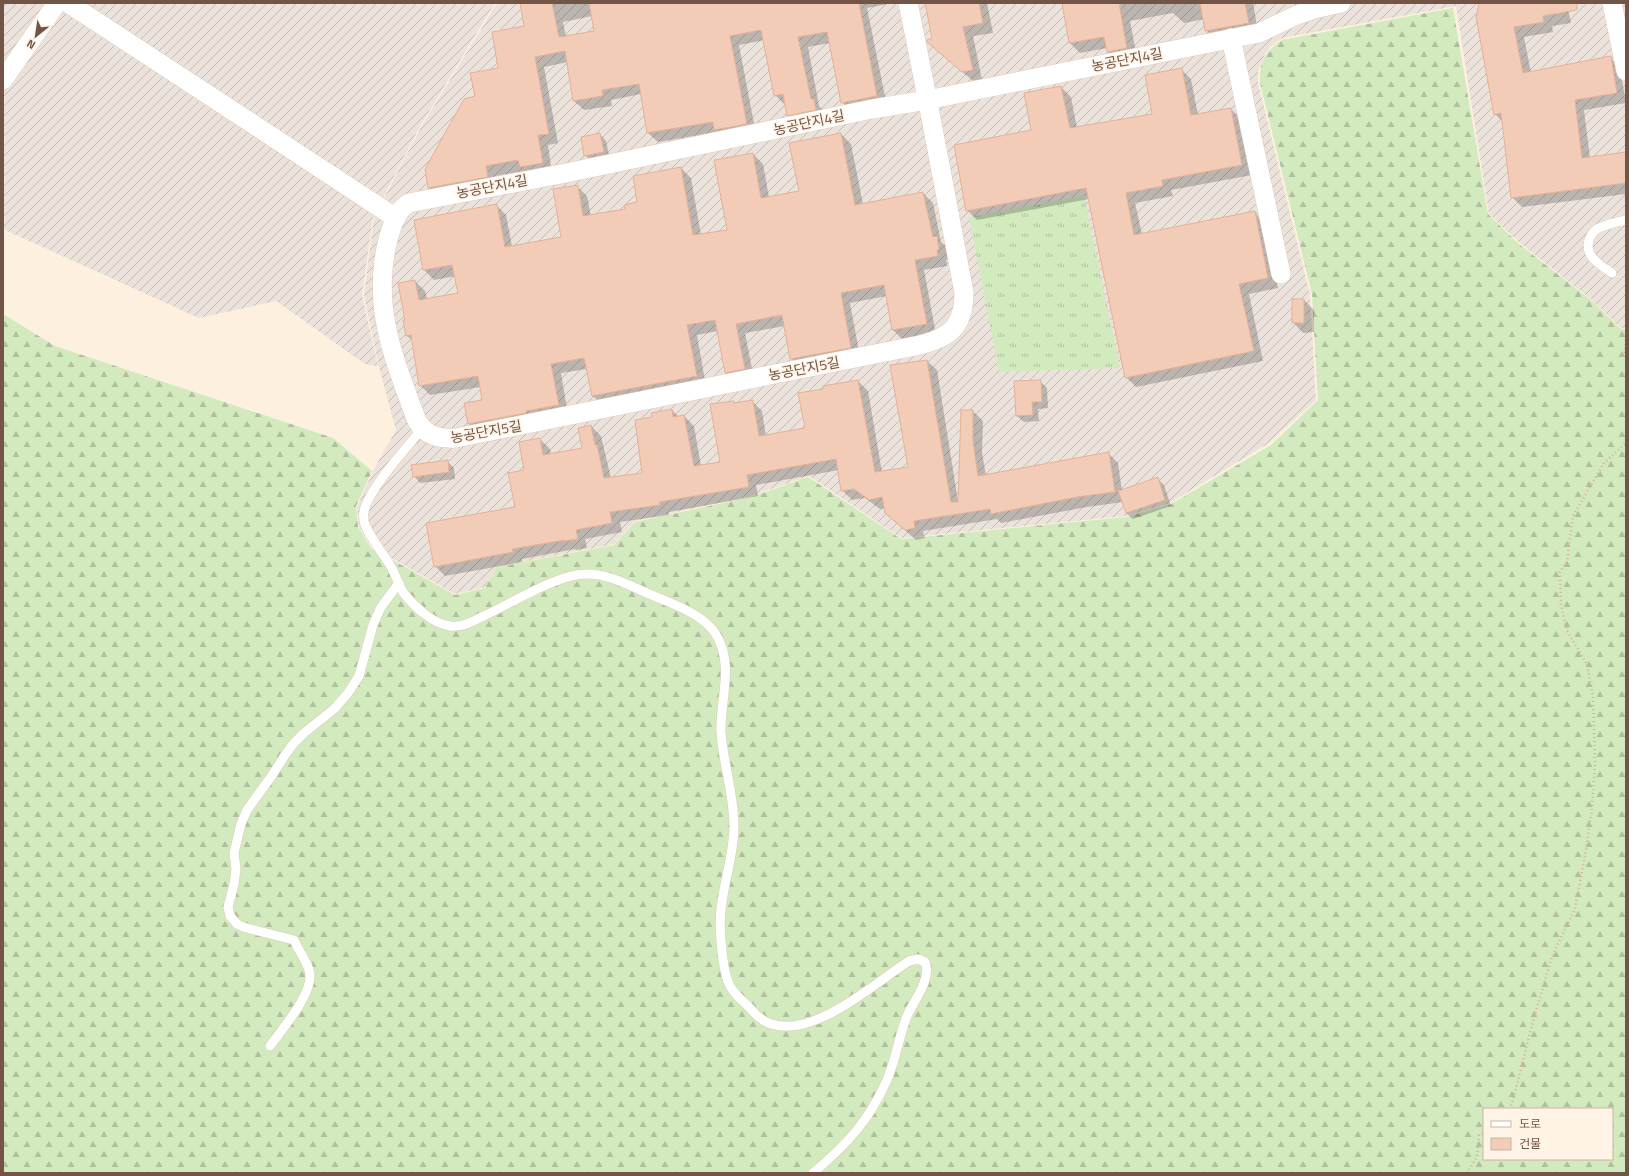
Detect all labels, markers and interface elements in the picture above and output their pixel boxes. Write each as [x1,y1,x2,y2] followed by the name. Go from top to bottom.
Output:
[16,16,56,56] north arrow
[24,36,38,53] text: N
[1090,42,1164,76] street label: 농공단지4길
[771,104,847,140] street label: 농공단지4길
[455,169,529,203] street label: 농공단지4길
[767,351,841,385] street label: 농공단지5길
[449,414,523,448] street label: 농공단지5길
[1483,1108,1613,1160] legend
[1519,1114,1541,1133] text: 도로
[1519,1134,1541,1153] text: 건물

